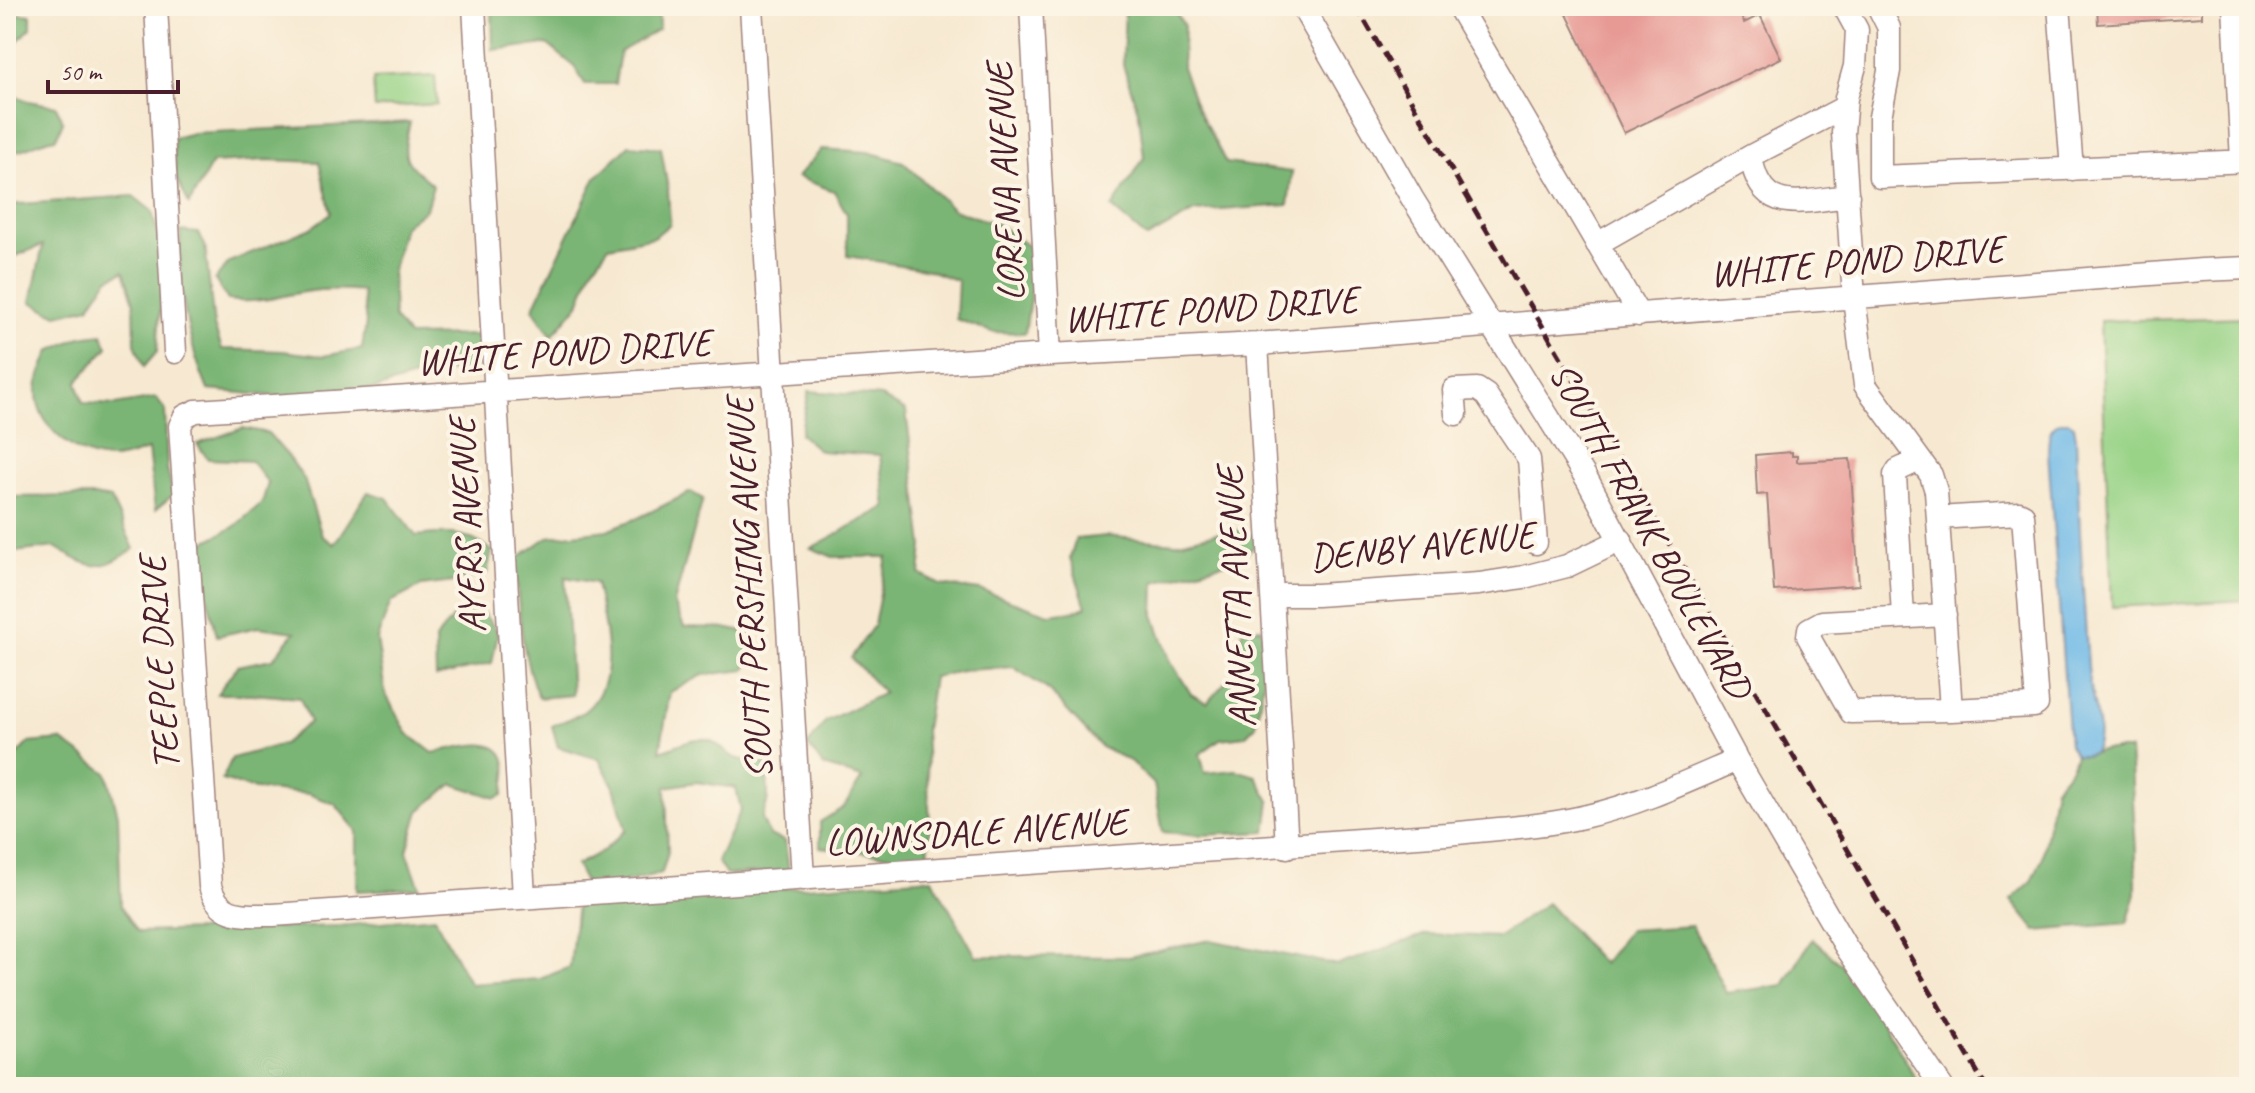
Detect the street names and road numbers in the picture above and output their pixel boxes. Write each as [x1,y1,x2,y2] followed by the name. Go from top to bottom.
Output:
[975,57,1035,302] street label: LORENA AVENUE
[1708,224,2011,297] street label: WHITE POND DRIVE
[1062,275,1365,343] street label: WHITE POND DRIVE
[415,318,718,386] street label: WHITE POND DRIVE
[1539,354,1764,709] street label: SOUTH FRANK BOULEVARD
[715,391,782,780] street label: SOUTH PERSHING AVENUE
[438,411,496,634] street label: AYERS AVENUE
[1205,460,1266,729] street label: ANNETTA AVENUE
[1307,510,1542,581] street label: DENBY AVENUE
[128,549,190,772] street label: TEEPLE DRIVE
[824,798,1133,866] street label: LOWNSDALE AVENUE

